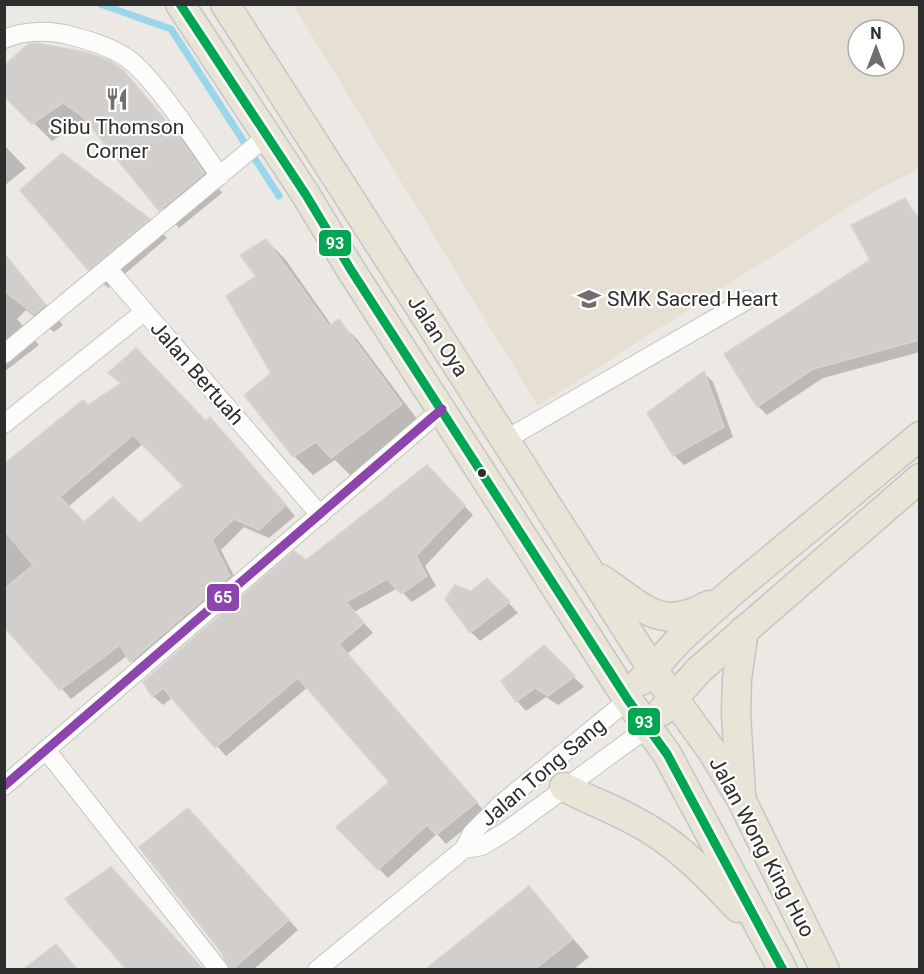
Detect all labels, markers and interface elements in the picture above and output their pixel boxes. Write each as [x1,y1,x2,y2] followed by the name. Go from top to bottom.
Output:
[846,18,906,78] north arrow
[870,24,882,43] text: N
[104,86,130,112] restaurant icon: Sibu Thomson Corner
[50,115,184,163] place label: Sibu Thomson Corner
[318,229,352,257] line badge: 93
[326,234,344,253] text: 93
[576,286,602,312] school or university icon: SMK Sacred Heart
[607,287,778,311] place label: SMK Sacred Heart
[403,291,473,381] street label: Jalan Oya
[145,316,249,430] street label: Jalan Bertuah
[476,467,488,479] unlabelled marker
[206,583,240,612] line badge: 65
[214,588,232,607] text: 65
[627,707,661,736] line badge: 93
[476,713,610,831] street label: Jalan Tong Sang
[635,713,653,732] text: 93
[704,753,820,941] street label: Jalan Wong King Huo

